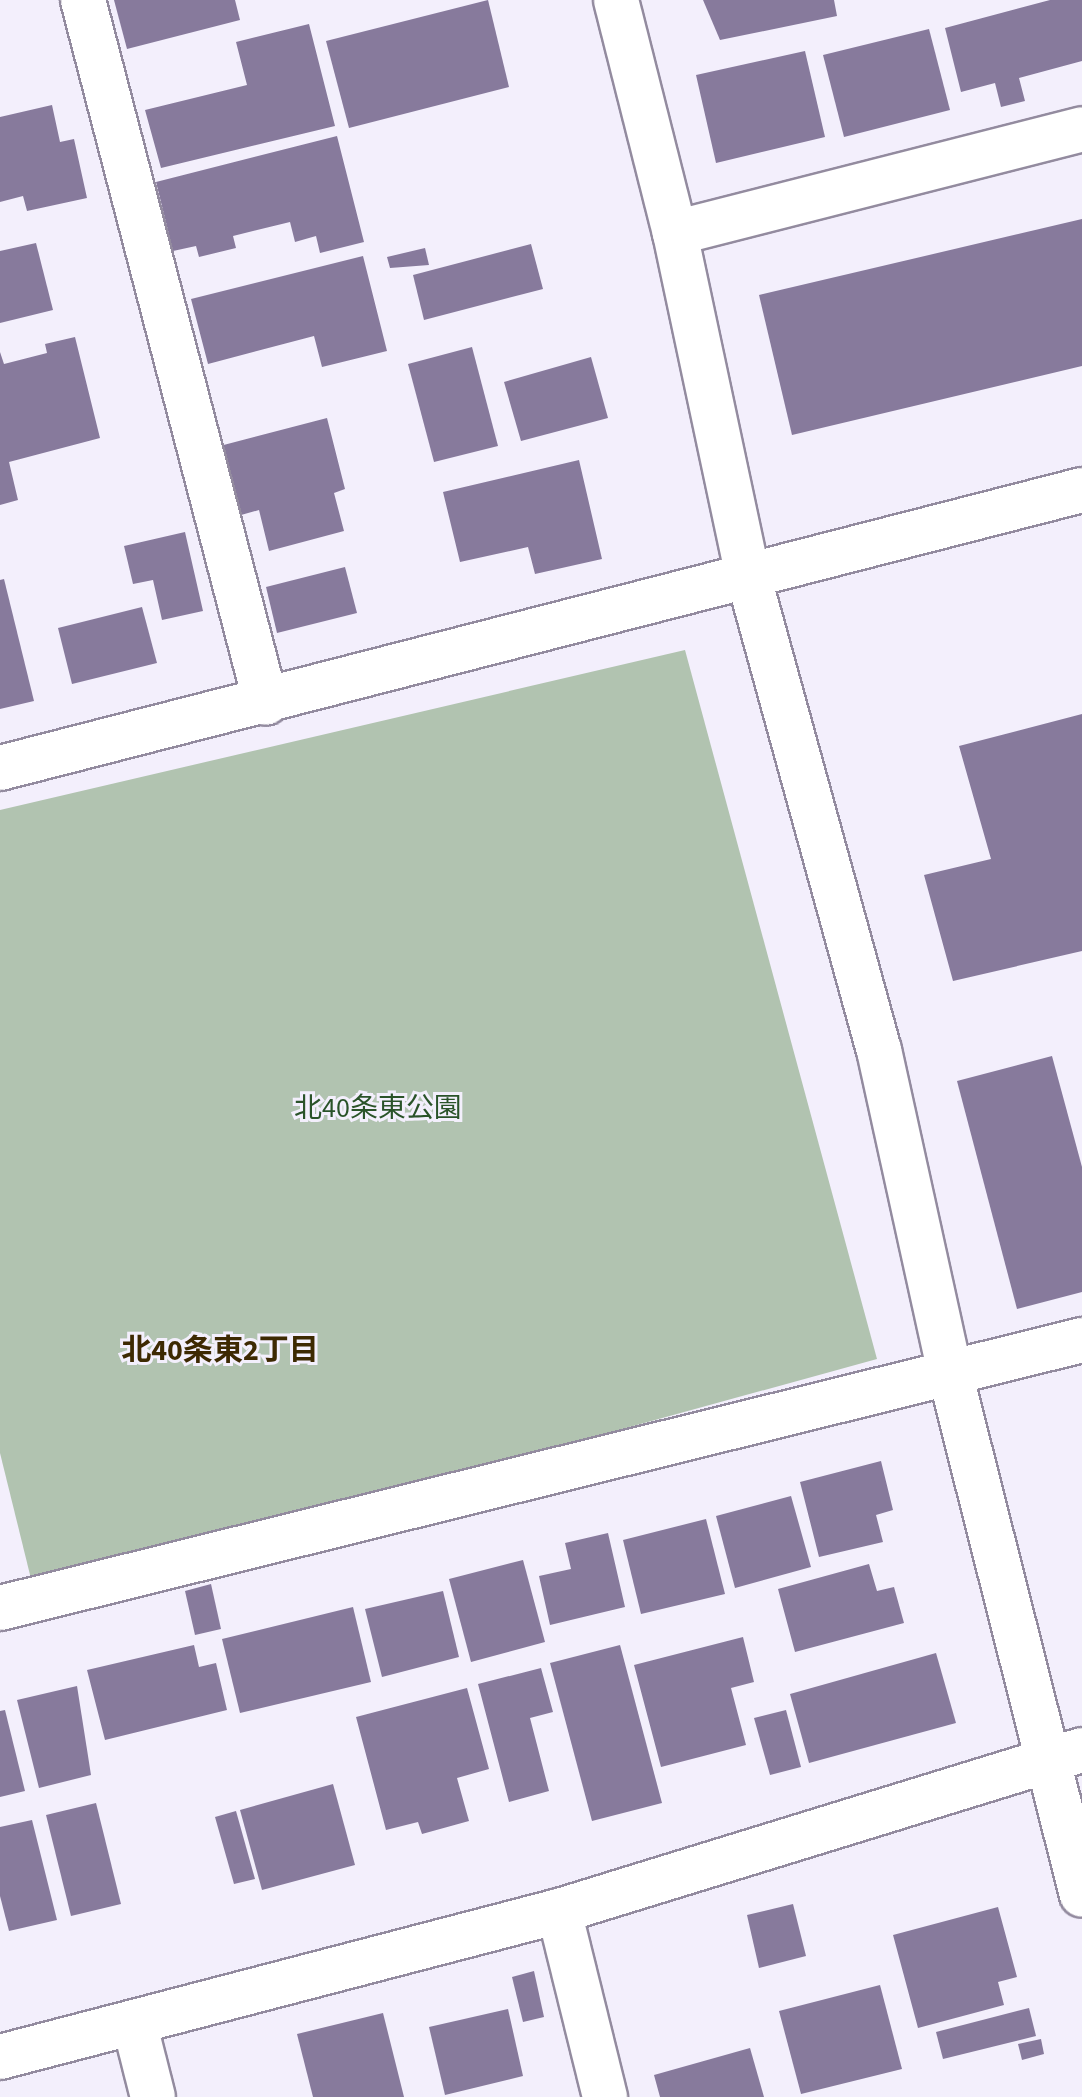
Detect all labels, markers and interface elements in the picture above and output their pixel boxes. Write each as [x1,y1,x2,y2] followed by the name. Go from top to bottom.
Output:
[294,1091,462,1125] park label: 北40条東公園
[121,1333,319,1369] district label: 北40条東2丁目

